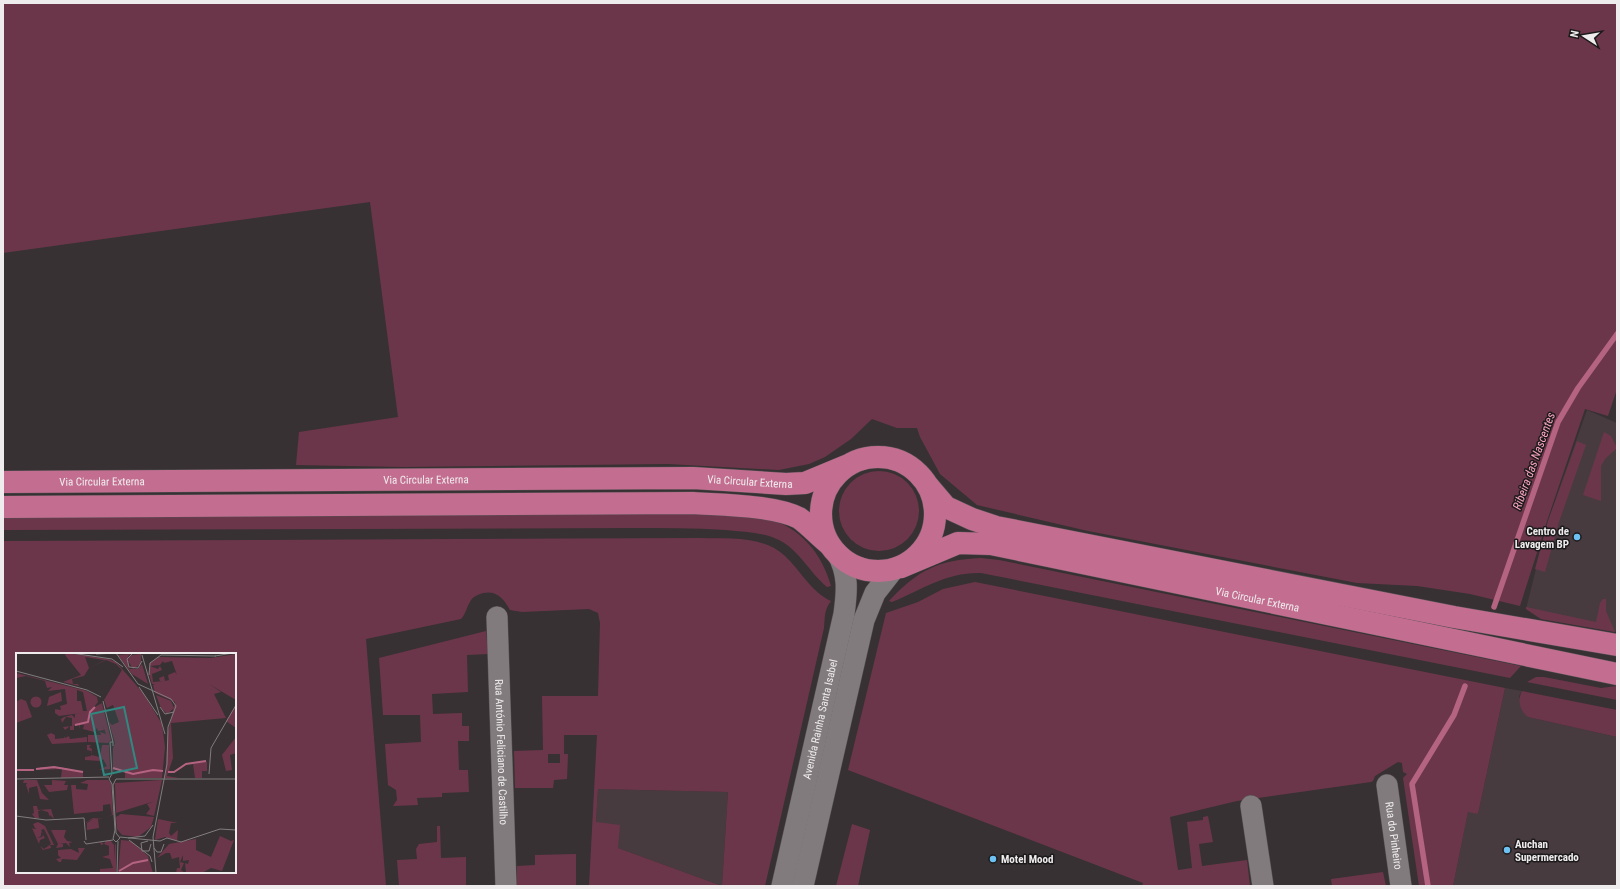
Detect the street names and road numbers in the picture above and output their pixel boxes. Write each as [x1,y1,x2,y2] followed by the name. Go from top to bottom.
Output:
[707,472,793,491] street label: Via Circular Externa
[383,473,469,486] street label: Via Circular Externa
[59,475,145,488] street label: Via Circular Externa
[1214,584,1301,614] street label: Via Circular Externa
[800,658,840,781] street label: Avenida Rainha Santa Isabel
[493,679,510,825] street label: Rua António Feliciano de Castilho
[1383,801,1405,871] street label: Rua do Pinheiro

